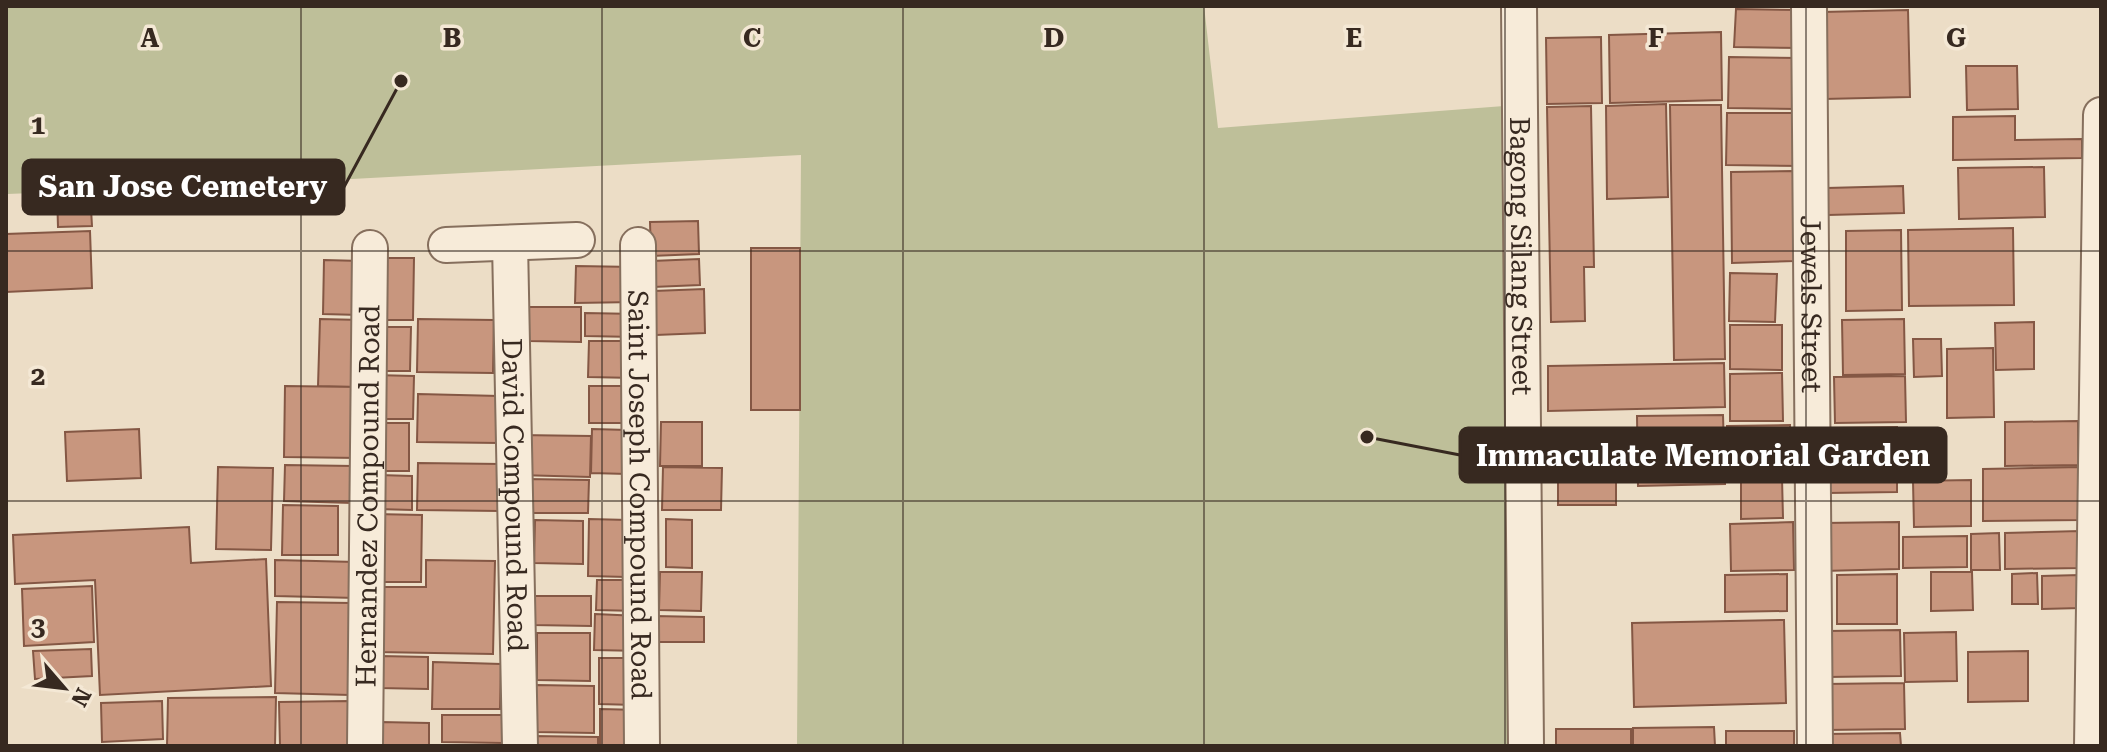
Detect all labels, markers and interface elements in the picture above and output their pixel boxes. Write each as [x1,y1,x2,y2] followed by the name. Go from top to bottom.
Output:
[141,23,160,53] text: A
[443,23,461,53] text: B
[743,23,761,53] text: C
[1044,23,1064,53] text: D
[1346,23,1362,53] text: E
[1648,23,1664,53] text: F
[1946,23,1966,53] text: G
[31,110,45,140] text: 1
[1504,116,1539,396] street label: Bagong Silang Street
[23,160,344,214] callout: San Jose Cemetery
[39,169,327,204] text: San Jose Cemetery
[1794,215,1829,393] street label: Jewels Street
[622,290,658,700] street label: Saint Joseph Compound Road
[349,305,386,687] street label: Hernandez Compound Road
[495,338,535,652] street label: David Compound Road
[31,361,45,391] text: 2
[1460,428,1946,482] callout: Immaculate Memorial Garden
[1476,438,1930,473] text: Immaculate Memorial Garden
[31,612,45,642] text: 3
[24,648,104,728] north arrow
[66,684,96,711] text: N

